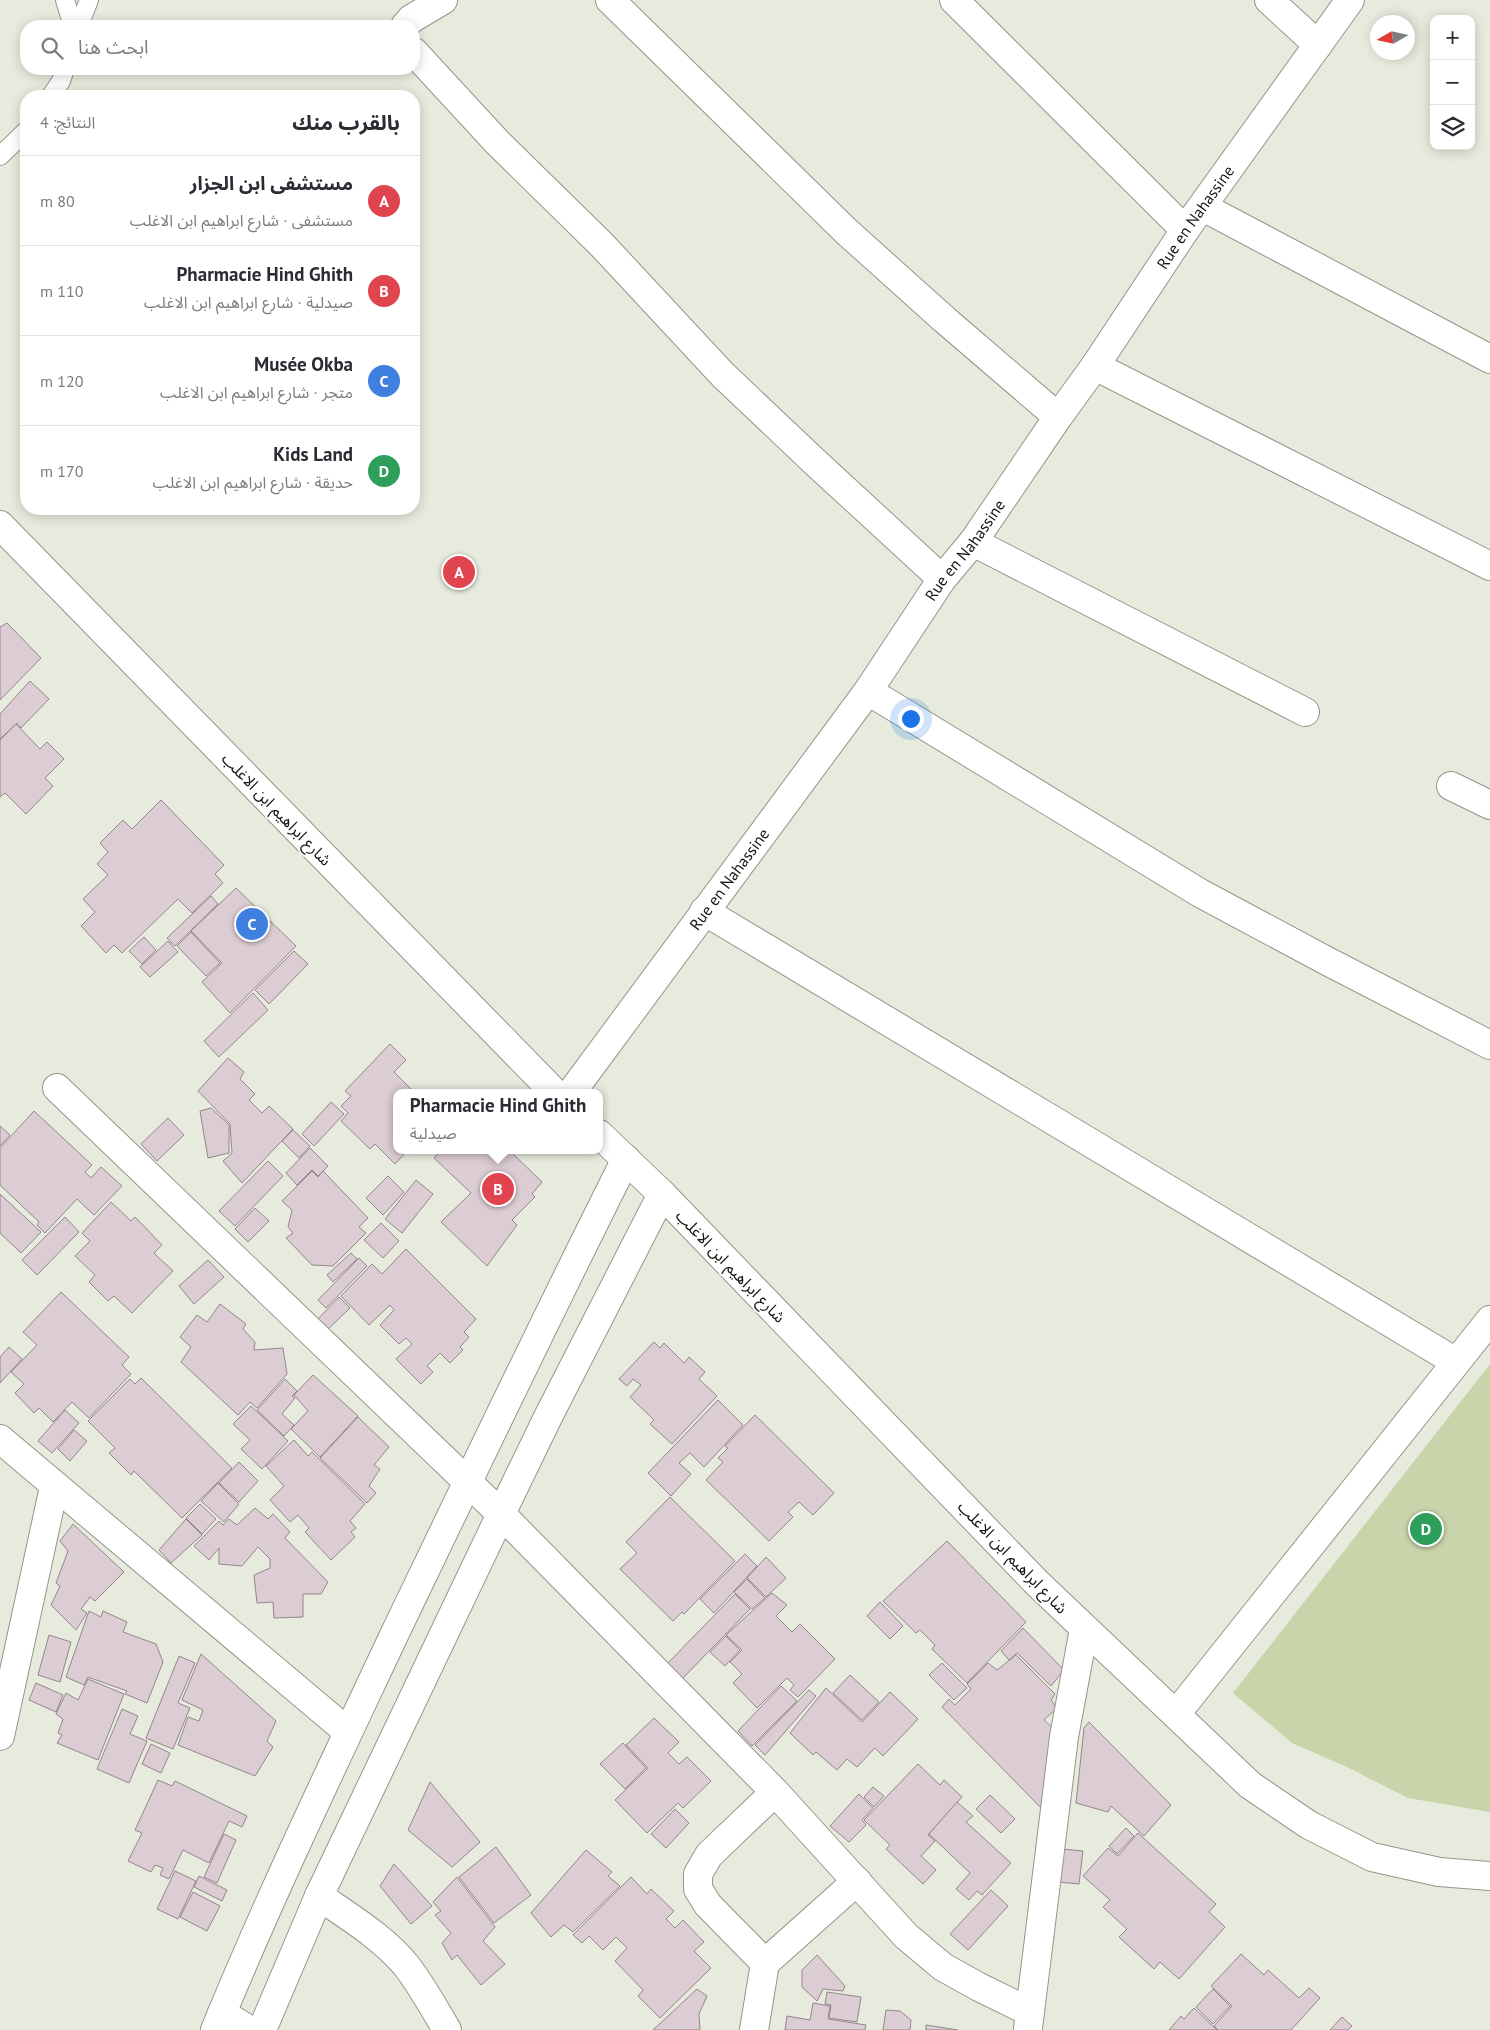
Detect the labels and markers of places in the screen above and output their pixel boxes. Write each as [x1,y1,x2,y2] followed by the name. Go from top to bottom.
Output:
[443,553,475,591] pin: A
[236,905,268,943] pin: C
[482,1170,514,1208] pin: B
[1410,1510,1442,1548] pin: D

